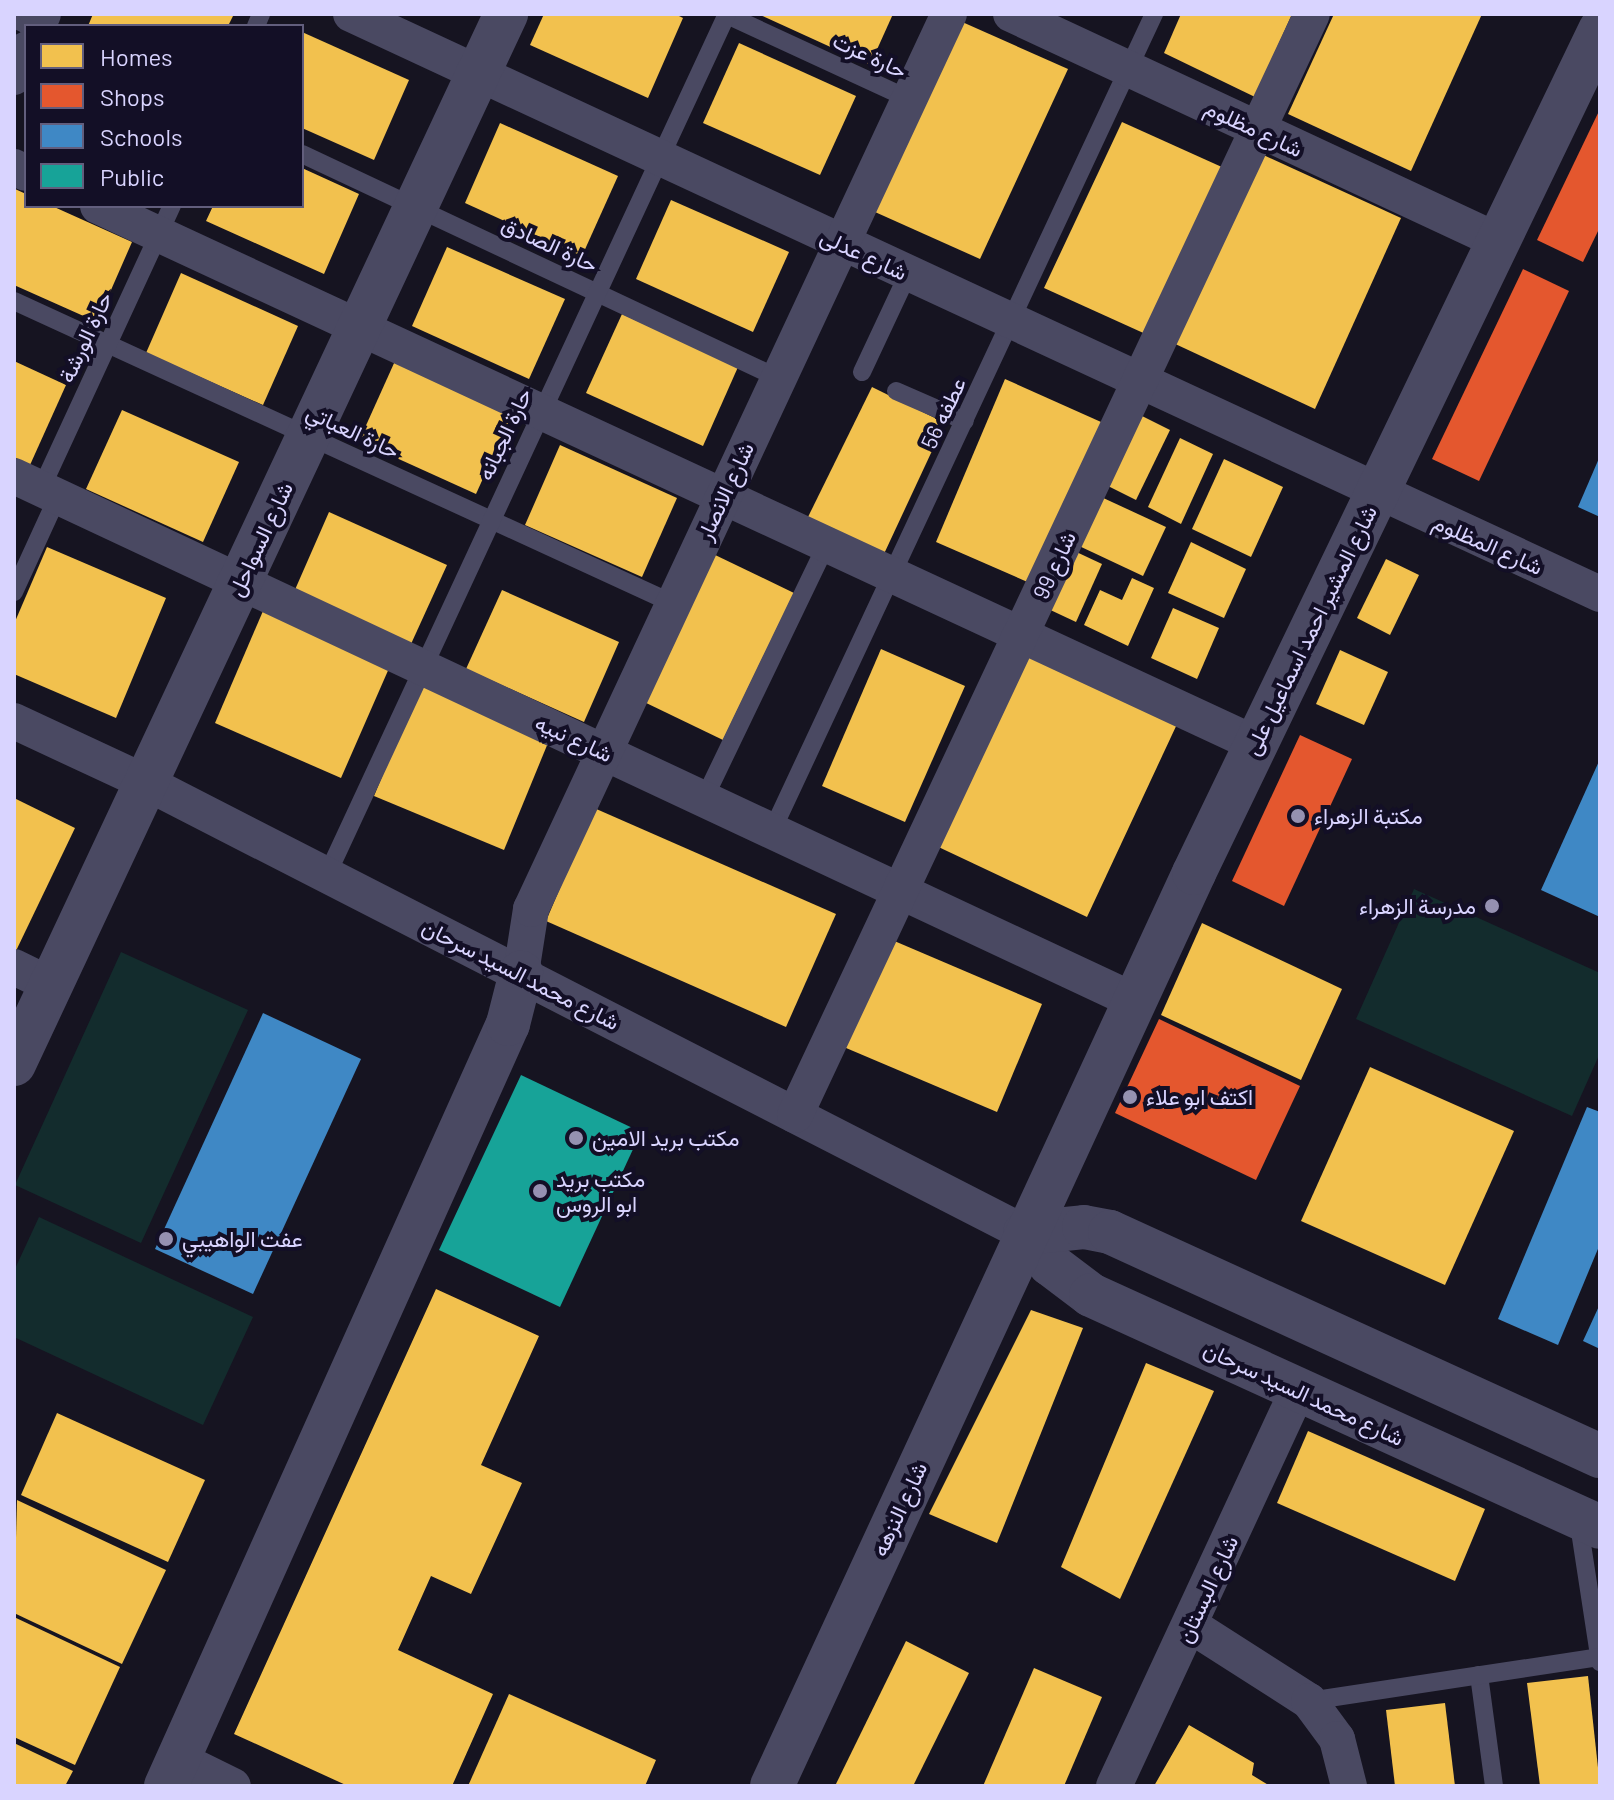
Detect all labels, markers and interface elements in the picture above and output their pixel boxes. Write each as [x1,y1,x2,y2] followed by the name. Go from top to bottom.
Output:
[24,24,304,208] legend
[829,26,911,84] street label: حارة عزت
[100,42,173,71] text: Homes
[100,82,165,111] text: Shops
[1201,94,1307,162] street label: شارع مظلوم
[100,122,183,151] text: Schools
[100,162,164,191] text: Public
[498,210,602,278] street label: حارة الصادق
[817,223,911,285] street label: شارع عدلى
[53,288,117,386] street label: حارة الورشة
[915,373,971,453] street label: عطفه 56
[471,384,537,484] street label: حارة الجبانه
[302,398,404,464] street label: حارة العباتي
[691,438,759,544] street label: شارع الانصار
[222,478,298,600] street label: شارع السواحل
[1238,501,1382,759] street label: شارع المشير احمد اسماعيل على
[1429,508,1547,580] street label: شارع المظلوم
[1027,527,1081,603] street label: شارع 99
[531,709,617,767] street label: شارع نبيه
[1314,803,1423,829] place label: مكتبة الزهراء
[1289,807,1307,825] marker: مكتبة الزهراء
[1359,893,1476,919] place label: مدرسة الزهراء
[1483,897,1501,915] marker: مدرسة الزهراء
[418,913,624,1035] street label: شارع محمد السيد سرحان
[1146,1084,1253,1110] place label: اكتف ابو علاء
[1121,1088,1139,1106] marker: اكتف ابو علاء
[592,1125,740,1151] place label: مكتب بريد الامين
[567,1129,585,1147] marker: مكتب بريد الامين
[556,1165,645,1216] place label: مكتب بريد ابو الروس
[531,1182,549,1200] marker: مكتب بريد ابو الروس
[182,1226,303,1252] place label: عفت الواهيبي
[157,1230,175,1248] marker: عفت الواهيبي
[1200,1335,1408,1451] street label: شارع محمد السيد سرحان
[866,1458,932,1560] street label: شارع النزهه
[1171,1531,1243,1647] street label: شارع البستان

